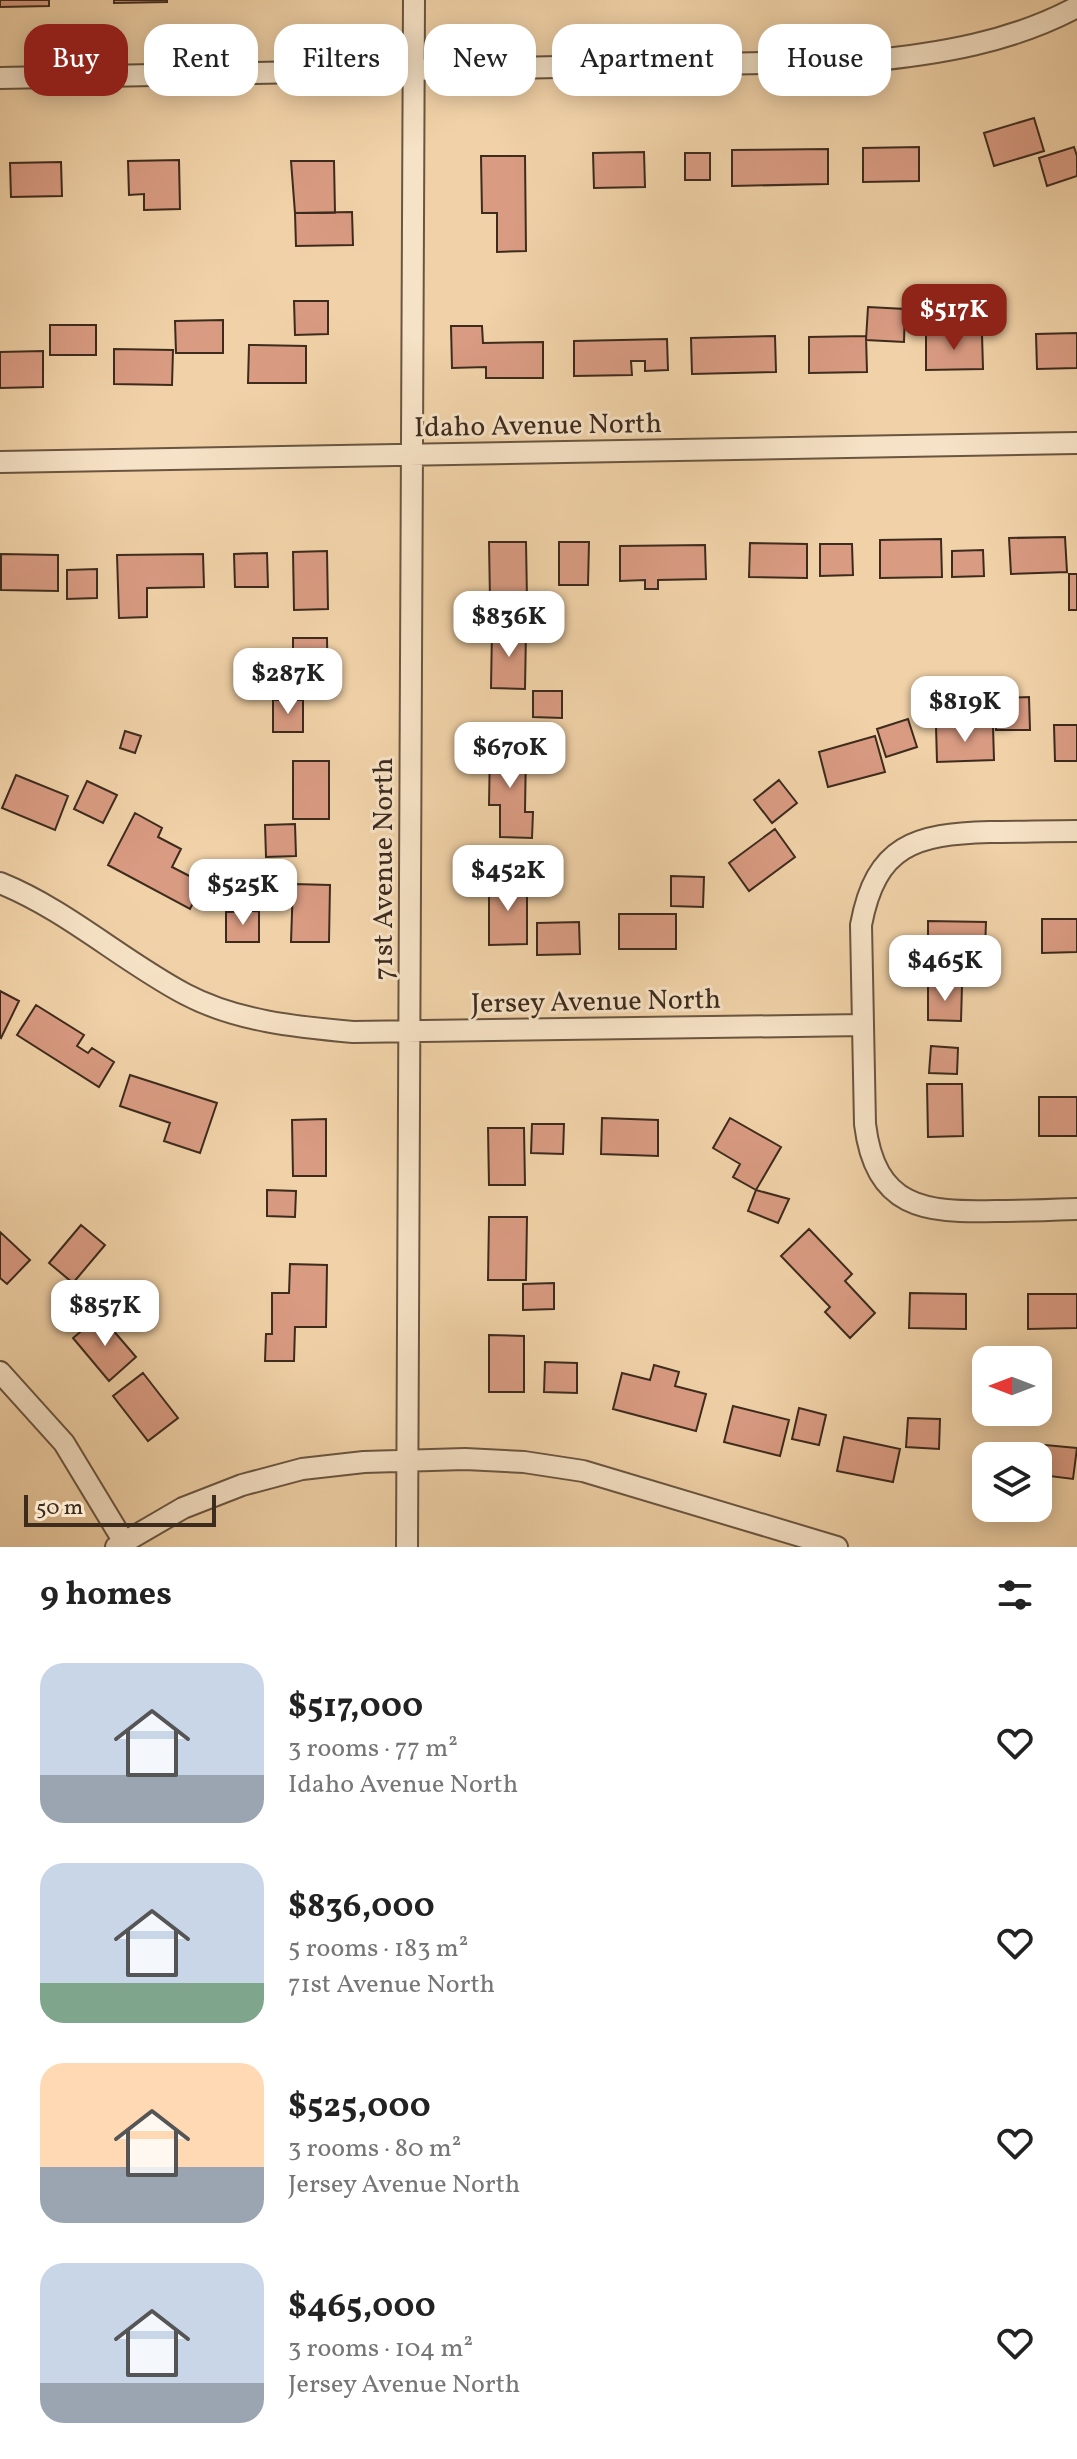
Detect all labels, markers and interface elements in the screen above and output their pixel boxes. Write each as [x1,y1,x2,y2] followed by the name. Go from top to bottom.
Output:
[24,24,128,96] chip: Buy
[144,24,258,96] chip: Rent
[274,24,408,96] chip: Filters
[424,24,536,96] chip: New
[552,24,742,96] chip: Apartment
[758,24,891,96] chip: House
[898,284,1010,352] pin: $517K
[920,292,988,328] text: $517K
[414,405,662,448] street label: Idaho Avenue North
[453,591,565,659] pin: $836K
[471,599,547,635] text: $836K
[232,648,344,716] pin: $287K
[251,656,325,692] text: $287K
[909,676,1021,744] pin: $819K
[929,684,1001,720] text: $819K
[454,722,566,790] pin: $670K
[472,730,548,766] text: $670K
[365,758,404,980] street label: 71st Avenue North
[452,845,564,913] pin: $452K
[471,853,545,889] text: $452K
[187,859,299,927] pin: $525K
[207,867,279,903] text: $525K
[889,935,1001,1003] pin: $465K
[907,943,983,979] text: $465K
[471,981,721,1024] street label: Jersey Avenue North
[49,1280,161,1348] pin: $857K
[69,1288,141,1324] text: $857K
[972,1346,1052,1426] north arrow
[972,1346,1052,1522] map controls
[972,1442,1052,1522] button: layers
[24,1491,216,1527] scale bar
[36,1493,83,1524] text: 50 m
[40,1572,172,1619] text: 9 homes
[993,1573,1037,1617] icon: filters
[288,1684,423,1731] text: $517,000
[104,1695,200,1791] icon: home
[993,1721,1037,1765] icon: heart
[288,1731,458,1767] text: 3 rooms · 77 m²
[288,1767,518,1803] text: Idaho Avenue North
[288,1884,435,1931] text: $836,000
[104,1895,200,1991] icon: home
[993,1921,1037,1965] icon: heart
[288,1931,468,1967] text: 5 rooms · 183 m²
[288,1967,495,2003] text: 71st Avenue North
[288,2084,431,2131] text: $525,000
[104,2095,200,2191] icon: home
[993,2121,1037,2165] icon: heart
[288,2131,461,2167] text: 3 rooms · 80 m²
[288,2167,520,2203] text: Jersey Avenue North
[288,2284,436,2331] text: $465,000
[104,2295,200,2391] icon: home
[993,2321,1037,2365] icon: heart
[288,2331,473,2367] text: 3 rooms · 104 m²
[288,2367,520,2403] text: Jersey Avenue North

